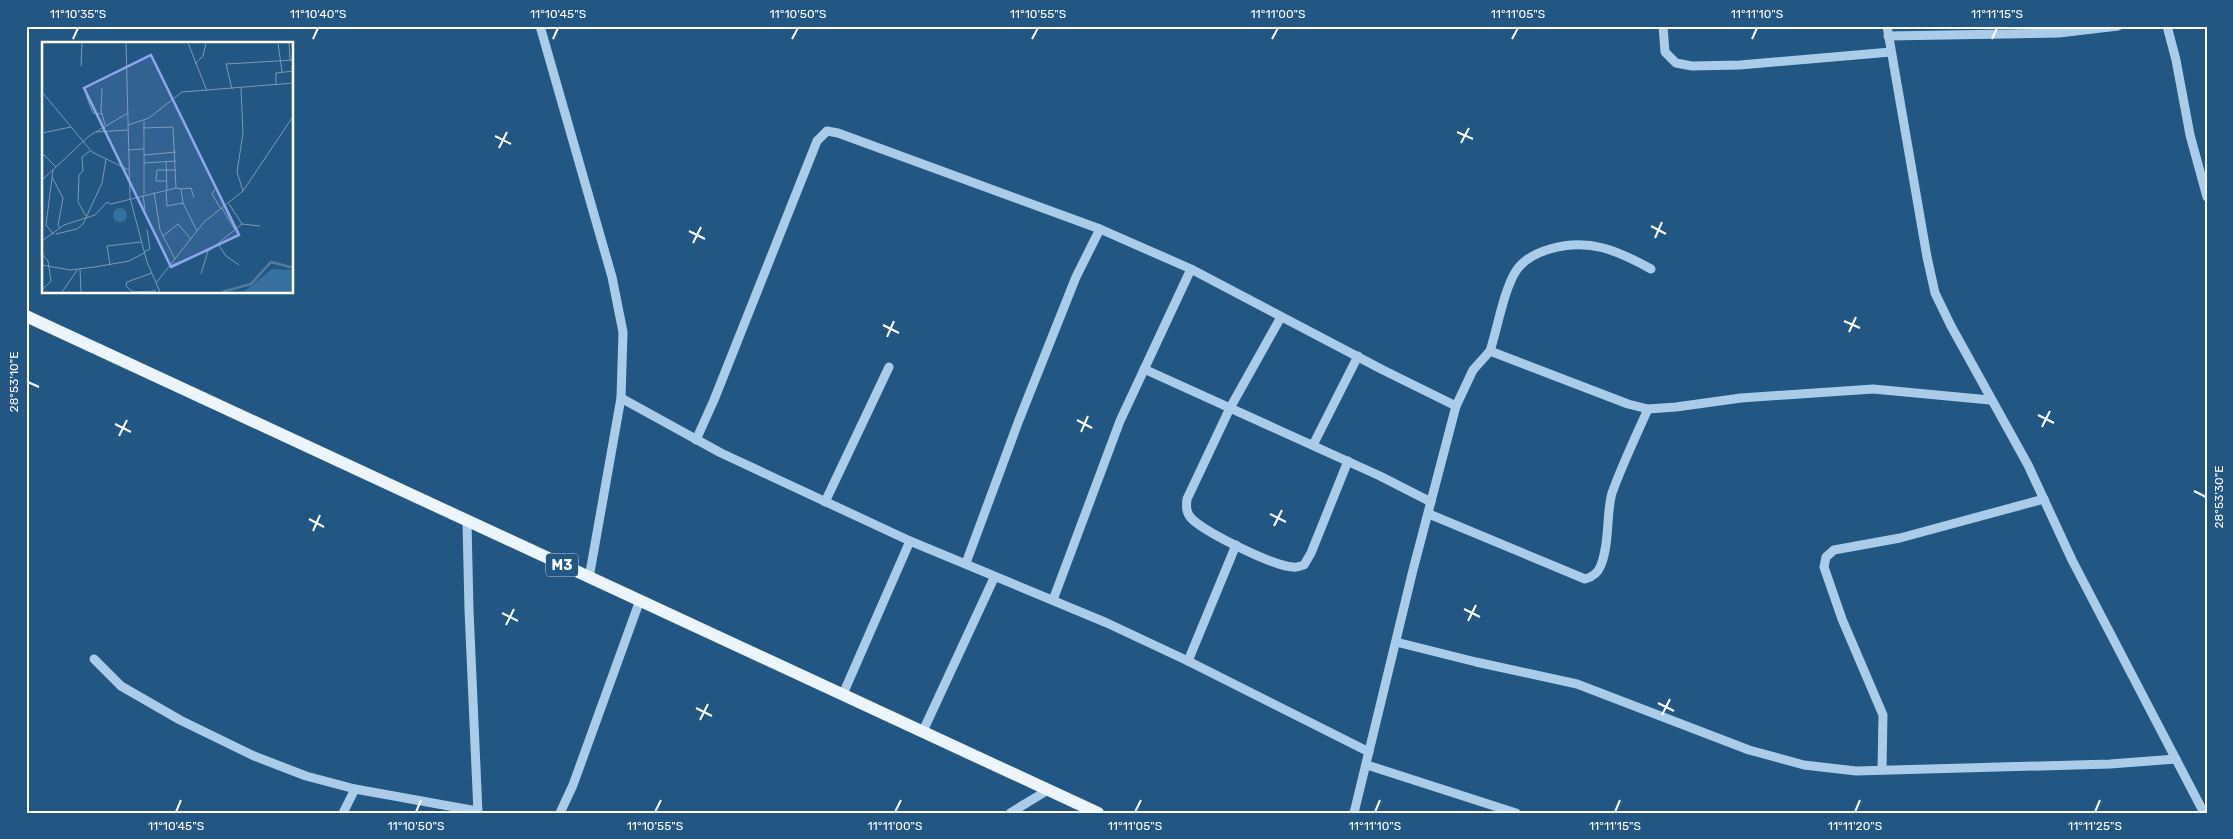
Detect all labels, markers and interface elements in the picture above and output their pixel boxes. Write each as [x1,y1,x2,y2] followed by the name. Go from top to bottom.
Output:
[50,7,106,21] text: 11°10'35"S
[290,7,346,21] text: 11°10'40"S
[530,7,586,21] text: 11°10'45"S
[769,7,827,21] text: 11°10'50"S
[1010,7,1066,21] text: 11°10'55"S
[1250,7,1306,21] text: 11°11'00"S
[1491,7,1545,21] text: 11°11'05"S
[1731,7,1783,21] text: 11°11'10"S
[1971,7,2023,21] text: 11°11'15"S
[42,42,294,294] inset map
[7,352,21,412] text: 28°53'10"E
[2212,466,2226,528] text: 28°53'30"E
[546,554,578,576] road number: M3
[148,819,204,833] text: 11°10'45"S
[387,819,445,833] text: 11°10'50"S
[627,819,683,833] text: 11°10'55"S
[867,819,923,833] text: 11°11'00"S
[1108,819,1162,833] text: 11°11'05"S
[1349,819,1401,833] text: 11°11'10"S
[1589,819,1641,833] text: 11°11'15"S
[1828,819,1882,833] text: 11°11'20"S
[2068,819,2122,833] text: 11°11'25"S

